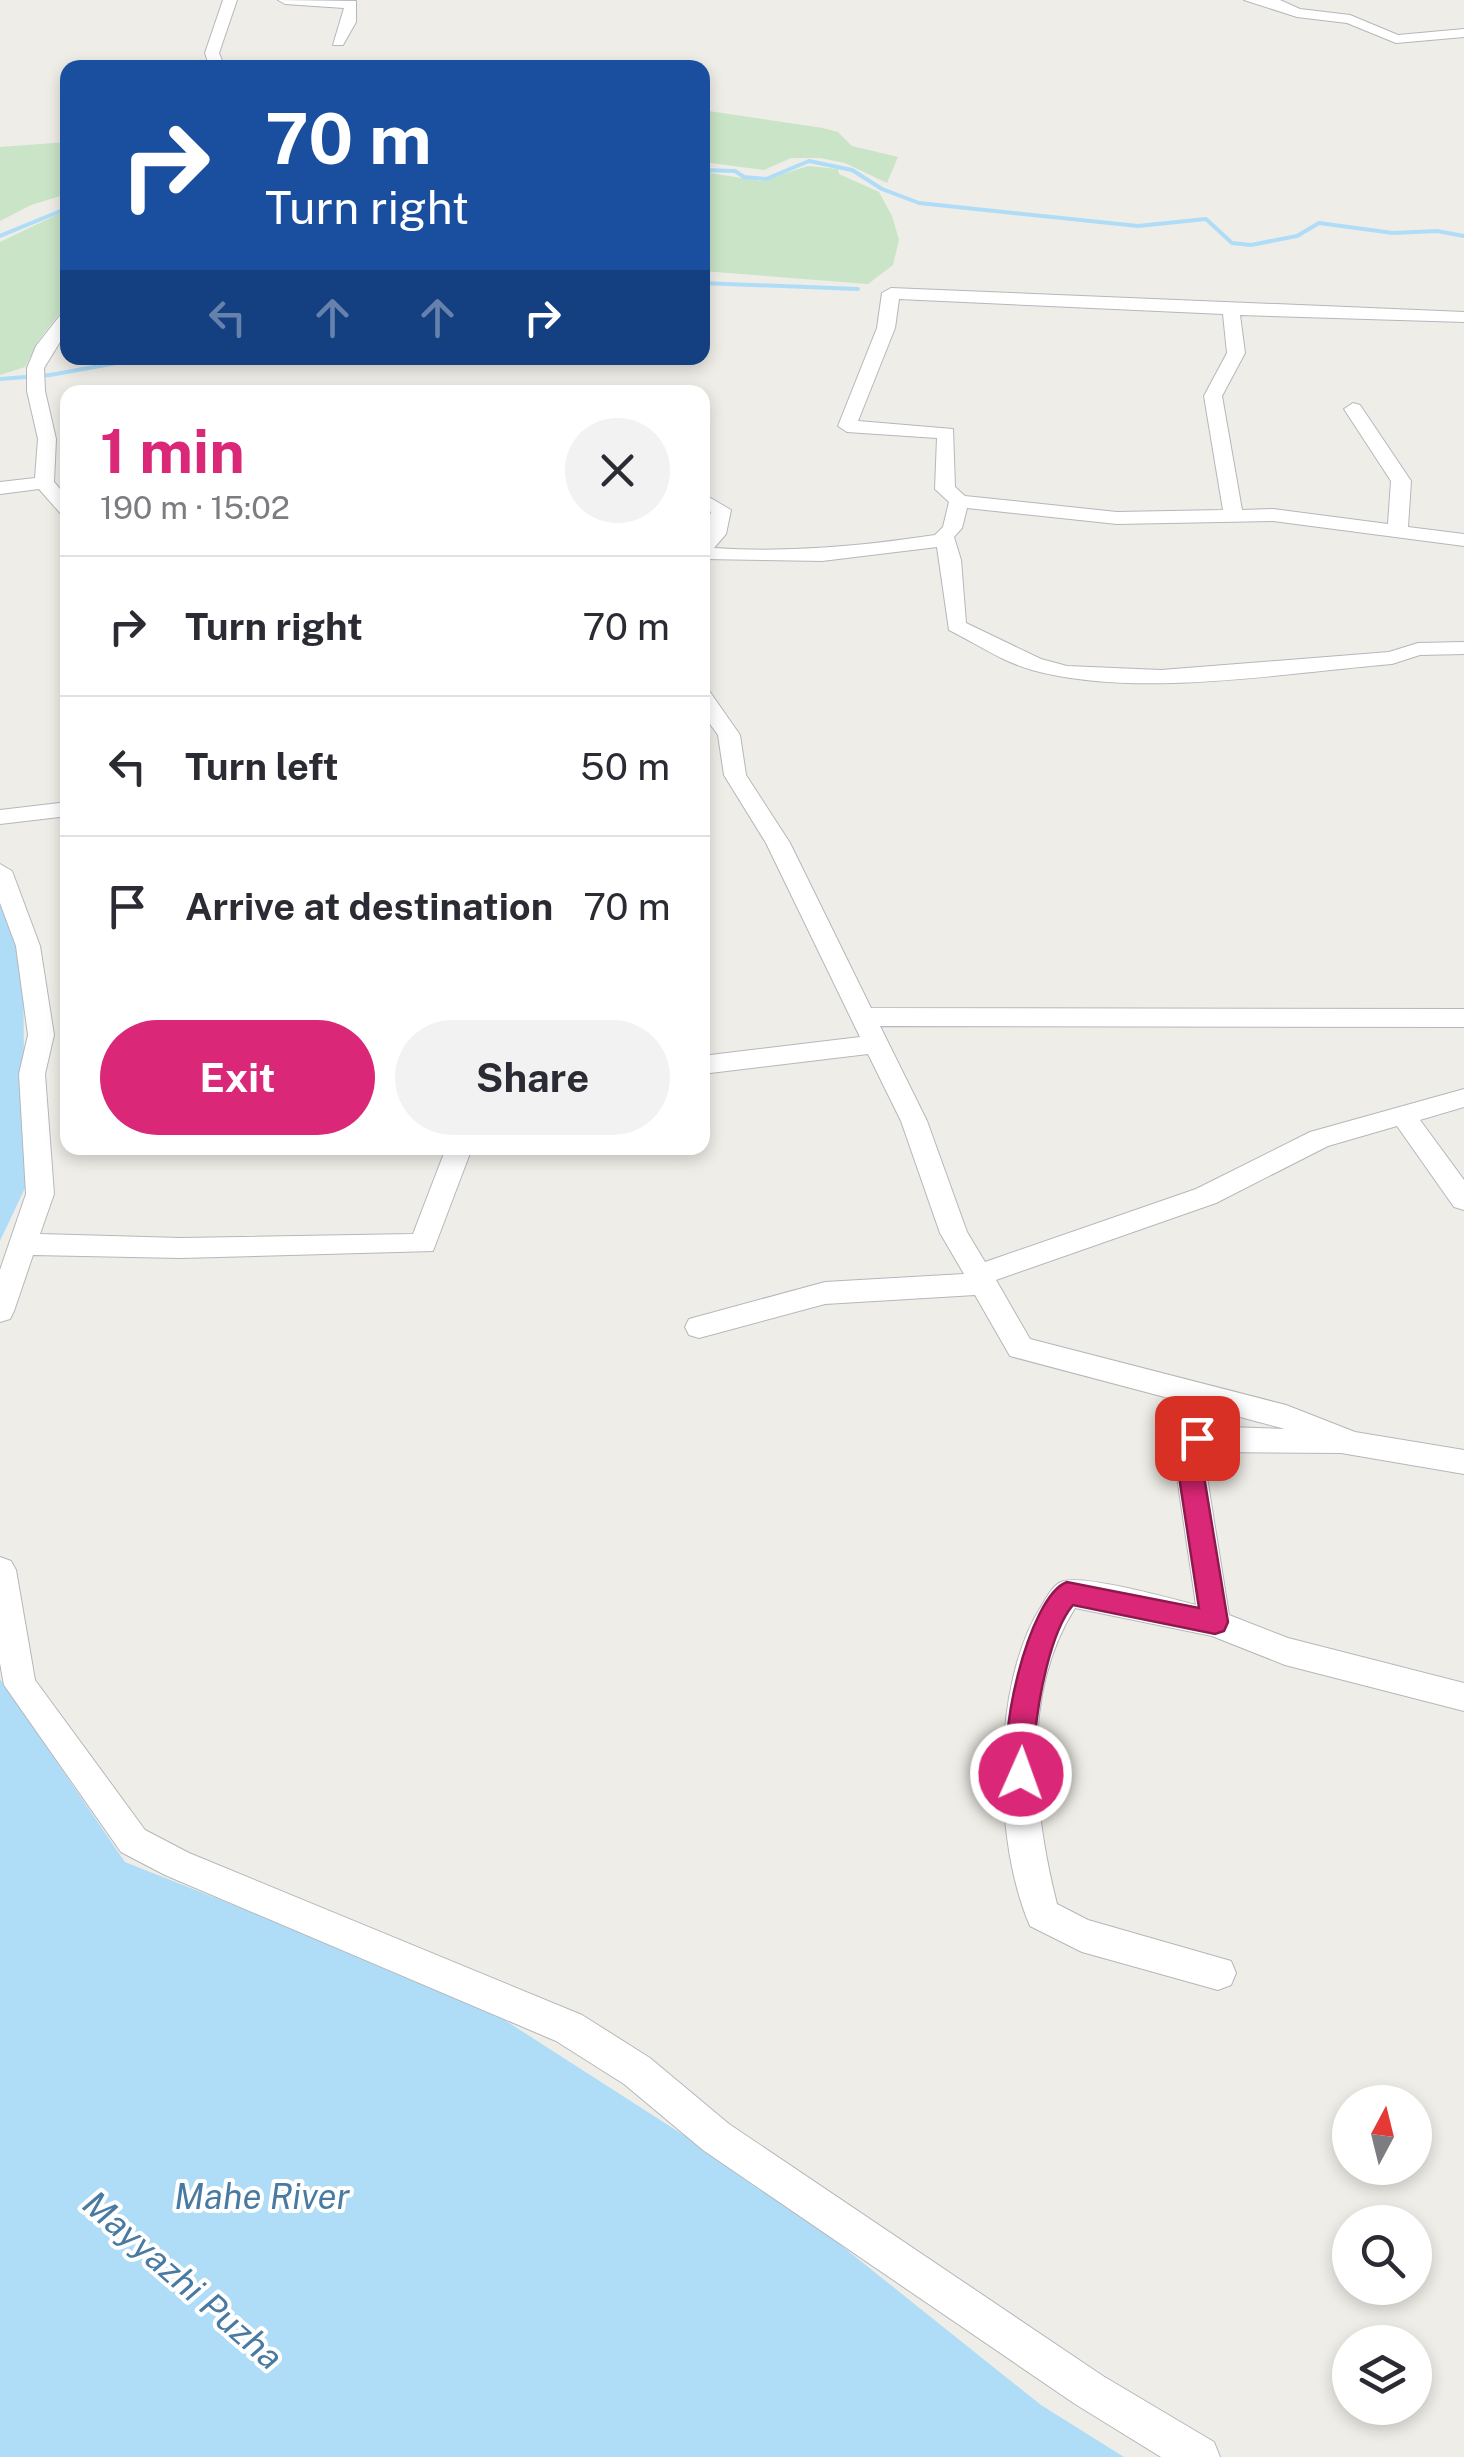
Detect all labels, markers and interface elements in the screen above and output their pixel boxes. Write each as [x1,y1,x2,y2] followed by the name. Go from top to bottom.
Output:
[265,97,432,180] text: 70 m
[100,100,230,230] icon: right
[265,181,469,234] text: Turn right
[200,290,255,345] icon: left
[305,290,360,345] icon: ahead
[410,290,465,345] icon: ahead
[515,290,570,345] icon: right
[100,416,245,487] text: 1 min
[565,418,670,523] button: close
[100,489,290,526] text: 190 m · 15:02
[100,599,155,654] icon: right
[185,604,363,649] text: Turn right
[583,604,670,649] text: 70 m
[100,739,155,794] icon: left
[185,744,339,789] text: Turn left
[580,744,670,789] text: 50 m
[100,879,155,934] icon: arrive
[185,884,553,929] text: Arrive at destination
[583,884,671,929] text: 70 m
[100,1020,375,1135] button: Exit
[395,1020,670,1135] button: Share
[1155,1396,1240,1481] pin
[1170,1411,1225,1466] icon: arrive
[969,1722,1073,1826] position arrow
[1332,2085,1432,2185] north arrow
[1332,2085,1432,2425] map controls
[174,2176,350,2217] water label: Mahe River
[75,2182,291,2378] water label: Mayyazhi Puzha
[1332,2205,1432,2305] button: search
[1332,2325,1432,2425] button: layers

